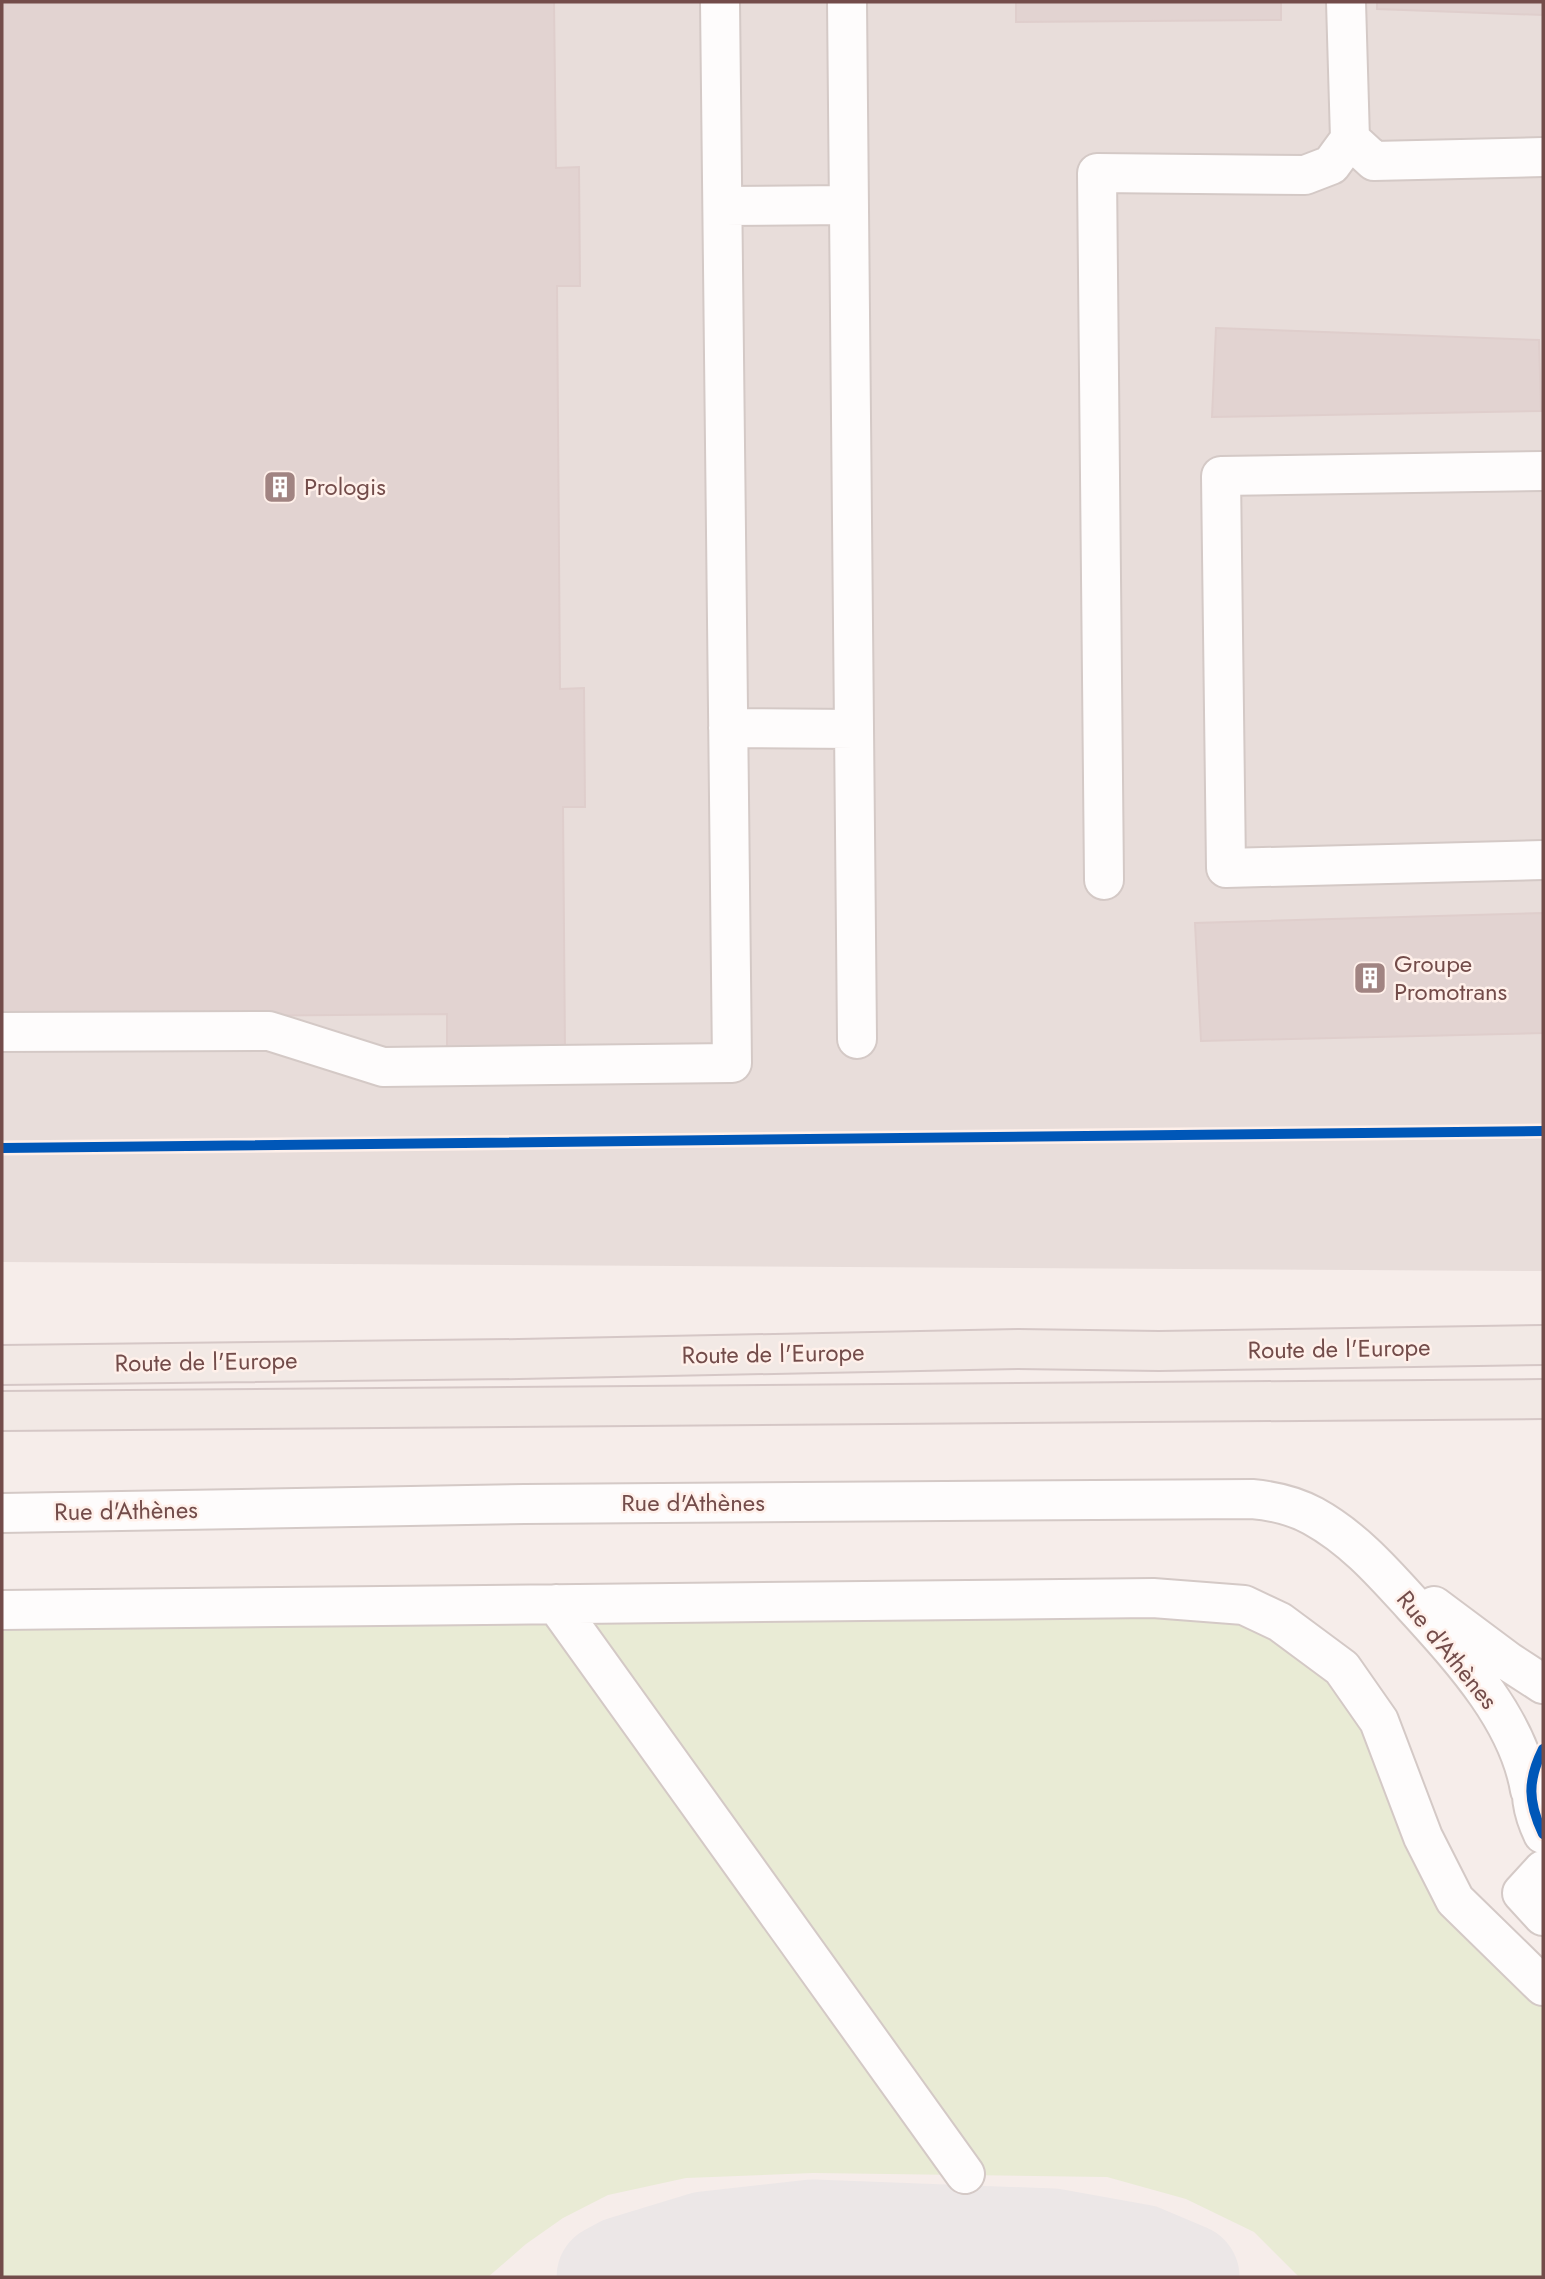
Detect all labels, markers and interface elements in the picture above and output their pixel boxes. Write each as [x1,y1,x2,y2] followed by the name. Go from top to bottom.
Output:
[261,468,299,506] building icon: Prologis
[304,469,386,504] place label: Prologis
[1394,946,1507,1009] place label: Groupe Promotrans
[1351,959,1389,997] building icon: Groupe Promotrans
[1247,1329,1431,1368] street label: Route de l'Europe
[681,1334,865,1373] street label: Route de l'Europe
[114,1342,298,1381] street label: Route de l'Europe
[621,1485,765,1520] street label: Rue d'Athènes
[54,1492,198,1529] street label: Rue d'Athènes
[1389,1583,1506,1717] street label: Rue d'Athènes

